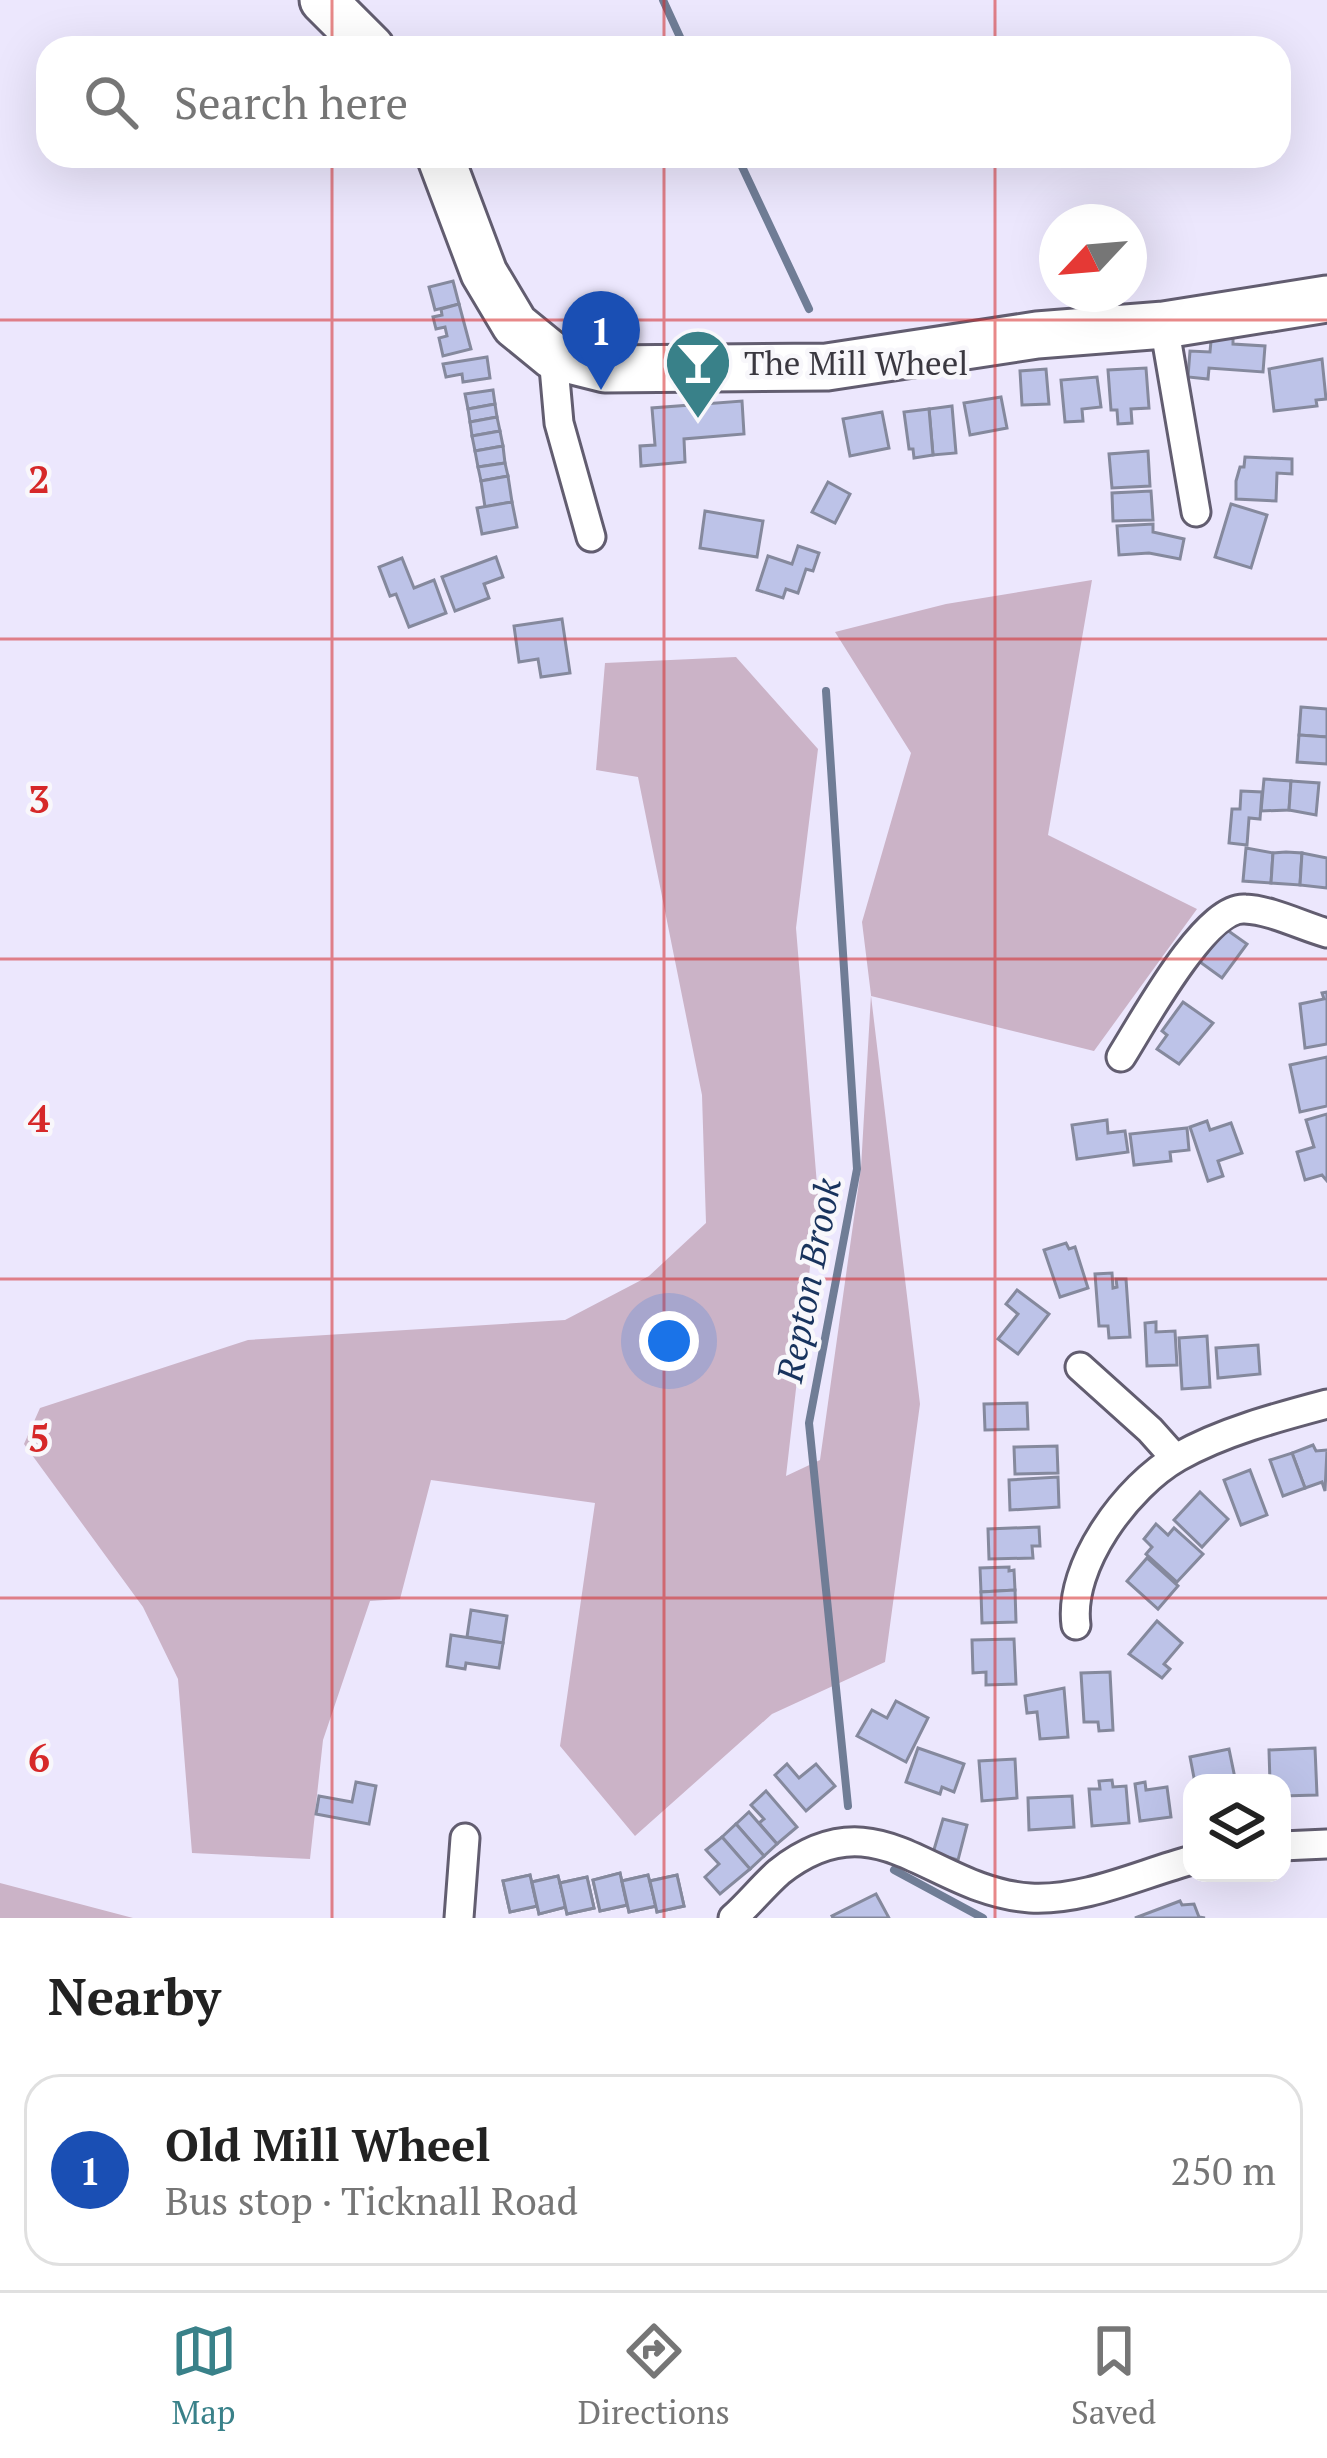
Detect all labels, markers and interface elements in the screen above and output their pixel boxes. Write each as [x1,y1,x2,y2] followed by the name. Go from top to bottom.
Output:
[36,36,1291,168] search box
[78,69,144,135] icon: search
[174,72,408,132] text: Search here
[1039,204,1147,312] north arrow
[562,291,640,390] pin: 1
[663,327,733,421] bar icon: The Mill Wheel
[744,341,968,384] place label: The Mill Wheel
[28,452,50,504] text: 2
[28,772,50,824] text: 3
[28,1091,50,1143] text: 4
[765,1173,851,1387] water label: Repton Brook
[639,1311,699,1371] your location
[28,1411,50,1463] text: 5
[28,1731,50,1783] text: 6
[1183,1774,1291,1882] map controls
[1183,1774,1291,1882] button: layers
[48,1962,221,2030] text: Nearby
[165,2114,490,2174] text: Old Mill Wheel
[79,2144,101,2196] text: 1
[1171,2144,1276,2196] text: 250 m
[165,2174,578,2226] text: Bus stop · Ticknall Road
[171,2318,237,2433] tab: Map
[578,2318,730,2433] tab: Directions
[1071,2318,1156,2433] tab: Saved

